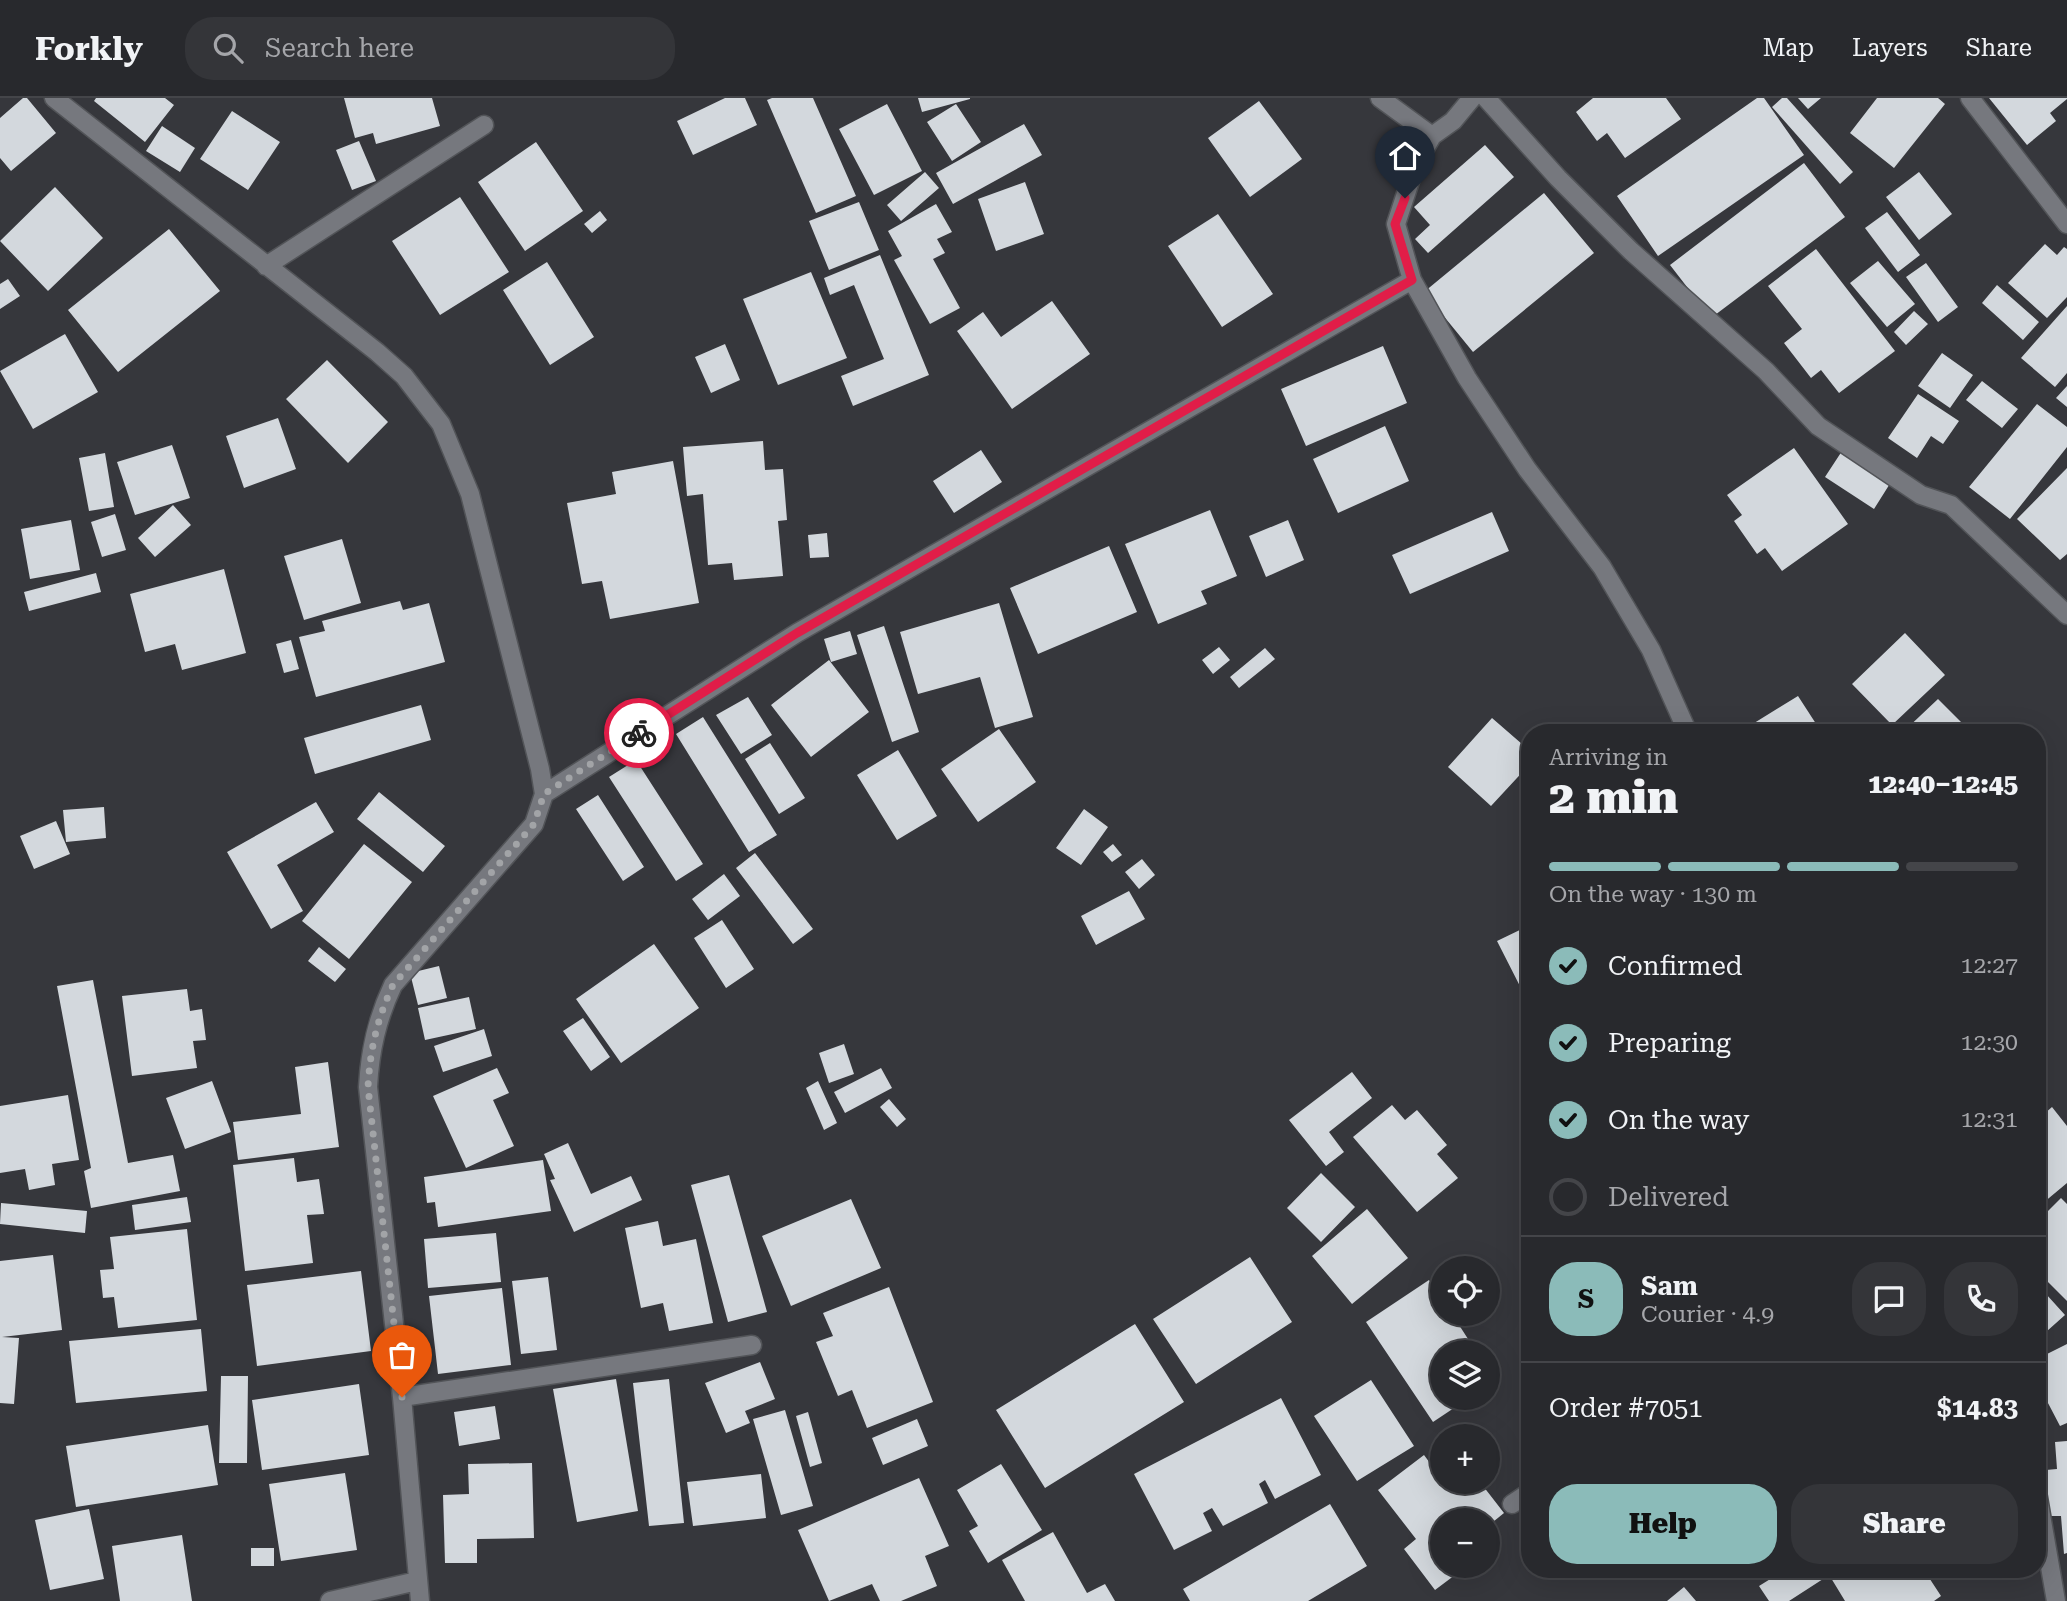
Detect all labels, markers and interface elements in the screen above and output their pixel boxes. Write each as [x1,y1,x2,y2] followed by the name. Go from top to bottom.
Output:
[185,17,675,80] search box
[35,29,143,68] text: Forkly
[209,29,247,67] icon: search
[265,33,414,63] text: Search here
[1763,34,1814,62] text: Map
[1852,34,1928,62] text: Layers
[1966,34,2032,62] text: Share
[1375,126,1435,198] pin
[1386,137,1424,175] icon: home
[604,698,674,768] courier
[620,714,658,752] icon: bike
[1549,744,1668,771] text: Arriving in
[1868,769,2018,799] text: 12:40–12:45
[1549,770,1678,824] text: 2 min
[1549,881,1757,908] text: On the way · 130 m
[1549,947,1587,985] icon: check
[1608,951,1743,981] text: Confirmed
[1961,952,2018,979] text: 12:27
[1549,1024,1587,1062] icon: check
[1608,1028,1731,1058] text: Preparing
[1961,1029,2018,1056] text: 12:30
[1549,1101,1587,1139] icon: check
[1608,1105,1749,1135] text: On the way
[1961,1106,2018,1133] text: 12:31
[1608,1182,1729,1212] text: Delivered
[1430,1256,1500,1578] map controls
[1430,1256,1500,1326] button: locate
[1852,1262,1926,1336] button: chat
[1944,1262,2018,1336] button: phone
[1641,1271,1698,1301] text: Sam
[1578,1284,1594,1314] text: S
[1641,1301,1774,1328] text: Courier · 4.9
[372,1325,432,1397] pin
[383,1336,421,1374] icon: bag
[1430,1340,1500,1410] button: layers
[1549,1393,1703,1423] text: Order #7051
[1937,1393,2018,1423] text: $14.83
[1430,1424,1500,1494] button: +
[1549,1484,1777,1564] button: Help
[1791,1484,2018,1564] button: Share
[1430,1508,1500,1578] button: −

